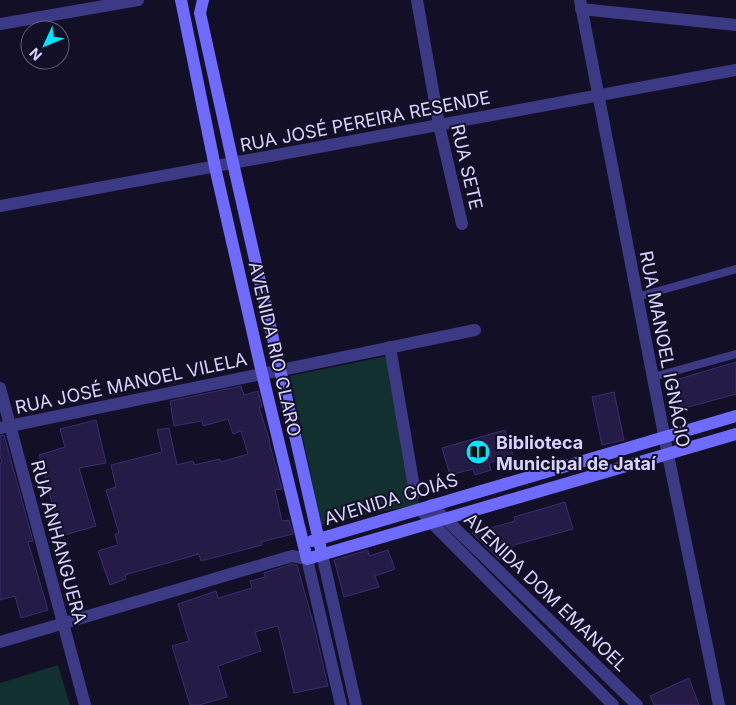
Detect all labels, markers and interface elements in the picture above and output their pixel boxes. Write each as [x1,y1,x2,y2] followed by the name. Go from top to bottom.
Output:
[20,20,70,70] north arrow
[25,45,45,64] text: N
[238,85,492,156] street label: RUA JOSÉ PEREIRA RESENDE
[447,122,487,212] street label: RUA SETE
[636,249,695,449] street label: RUA MANOEL IGNÁCIO
[245,259,305,439] street label: AVENIDA RIO CLARO
[13,347,249,418] street label: RUA JOSÉ MANOEL VILELA
[496,432,657,474] place label: Biblioteca Municipal de Jataí
[465,439,491,465] library icon: Biblioteca Municipal de Jataí
[27,458,91,626] street label: RUA ANHANGUERA
[321,468,460,529] street label: AVENIDA GOIÁS
[460,509,632,675] street label: AVENIDA DOM EMANOEL

